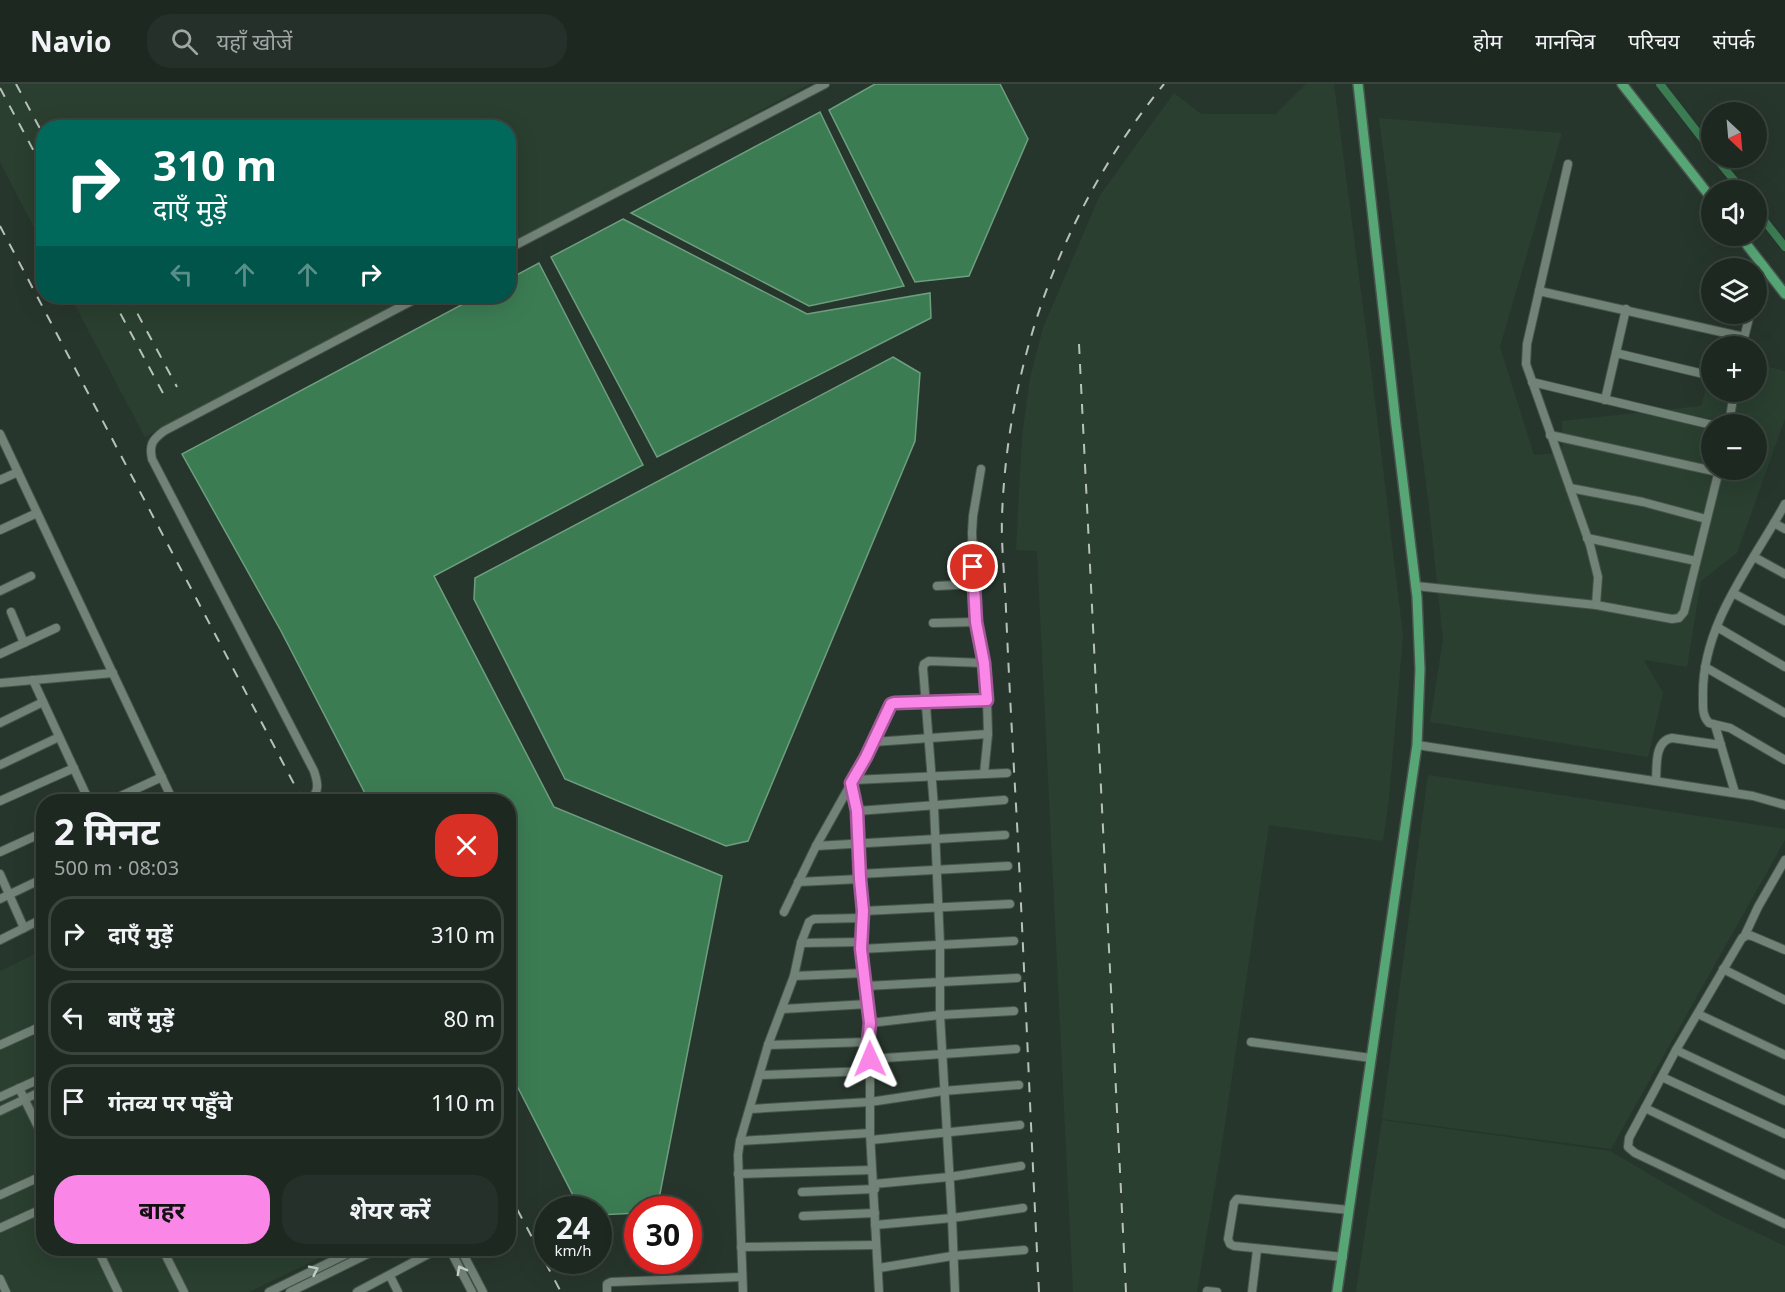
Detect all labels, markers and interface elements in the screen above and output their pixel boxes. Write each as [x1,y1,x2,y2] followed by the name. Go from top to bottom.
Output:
[147,14,567,68] search box
[30,22,111,60] text: Navio
[168,25,201,58] icon: search
[216,26,292,56] text: यहाँ खोजें
[1473,27,1502,55] text: होम
[1535,27,1595,55] text: मानचित्र
[1628,27,1680,55] text: परिचय
[1713,27,1755,55] text: संपर्क
[1701,102,1767,168] north arrow
[1701,102,1767,480] map controls
[153,136,277,193] text: 310 m
[54,144,132,222] icon: right
[1701,180,1767,246] button: sound
[153,190,227,227] text: दाएँ मुड़ें
[165,258,198,291] icon: left
[228,258,261,291] icon: ahead
[291,258,324,291] icon: ahead
[354,258,387,291] icon: right
[1701,258,1767,324] button: layers
[1701,336,1767,402] button: +
[1701,414,1767,480] button: −
[947,541,998,592] pin
[956,550,989,583] icon: arrive
[54,807,160,856] text: 2 मिनट
[435,814,498,877] button: close
[54,854,179,881] text: 500 m · 08:03
[57,917,90,950] icon: right
[108,919,173,949] text: दाएँ मुड़ें
[431,919,495,949] text: 310 m
[57,1001,90,1034] icon: left
[108,1003,174,1033] text: बाएँ मुड़ें
[444,1003,495,1033] text: 80 m
[838,1027,902,1091] position arrow
[57,1085,90,1118] icon: arrive
[108,1087,233,1117] text: गंतव्य पर पहुँचे
[431,1087,495,1117] text: 110 m
[54,1175,270,1244] button: बाहर
[282,1175,498,1244] button: शेयर करें
[624,1196,702,1274] speed limit sign: 30
[556,1207,590,1248] text: 24
[555,1240,591,1260] text: km/h
[307,1266,318,1277] one-way arrow
[457,1266,468,1276] one-way arrow

